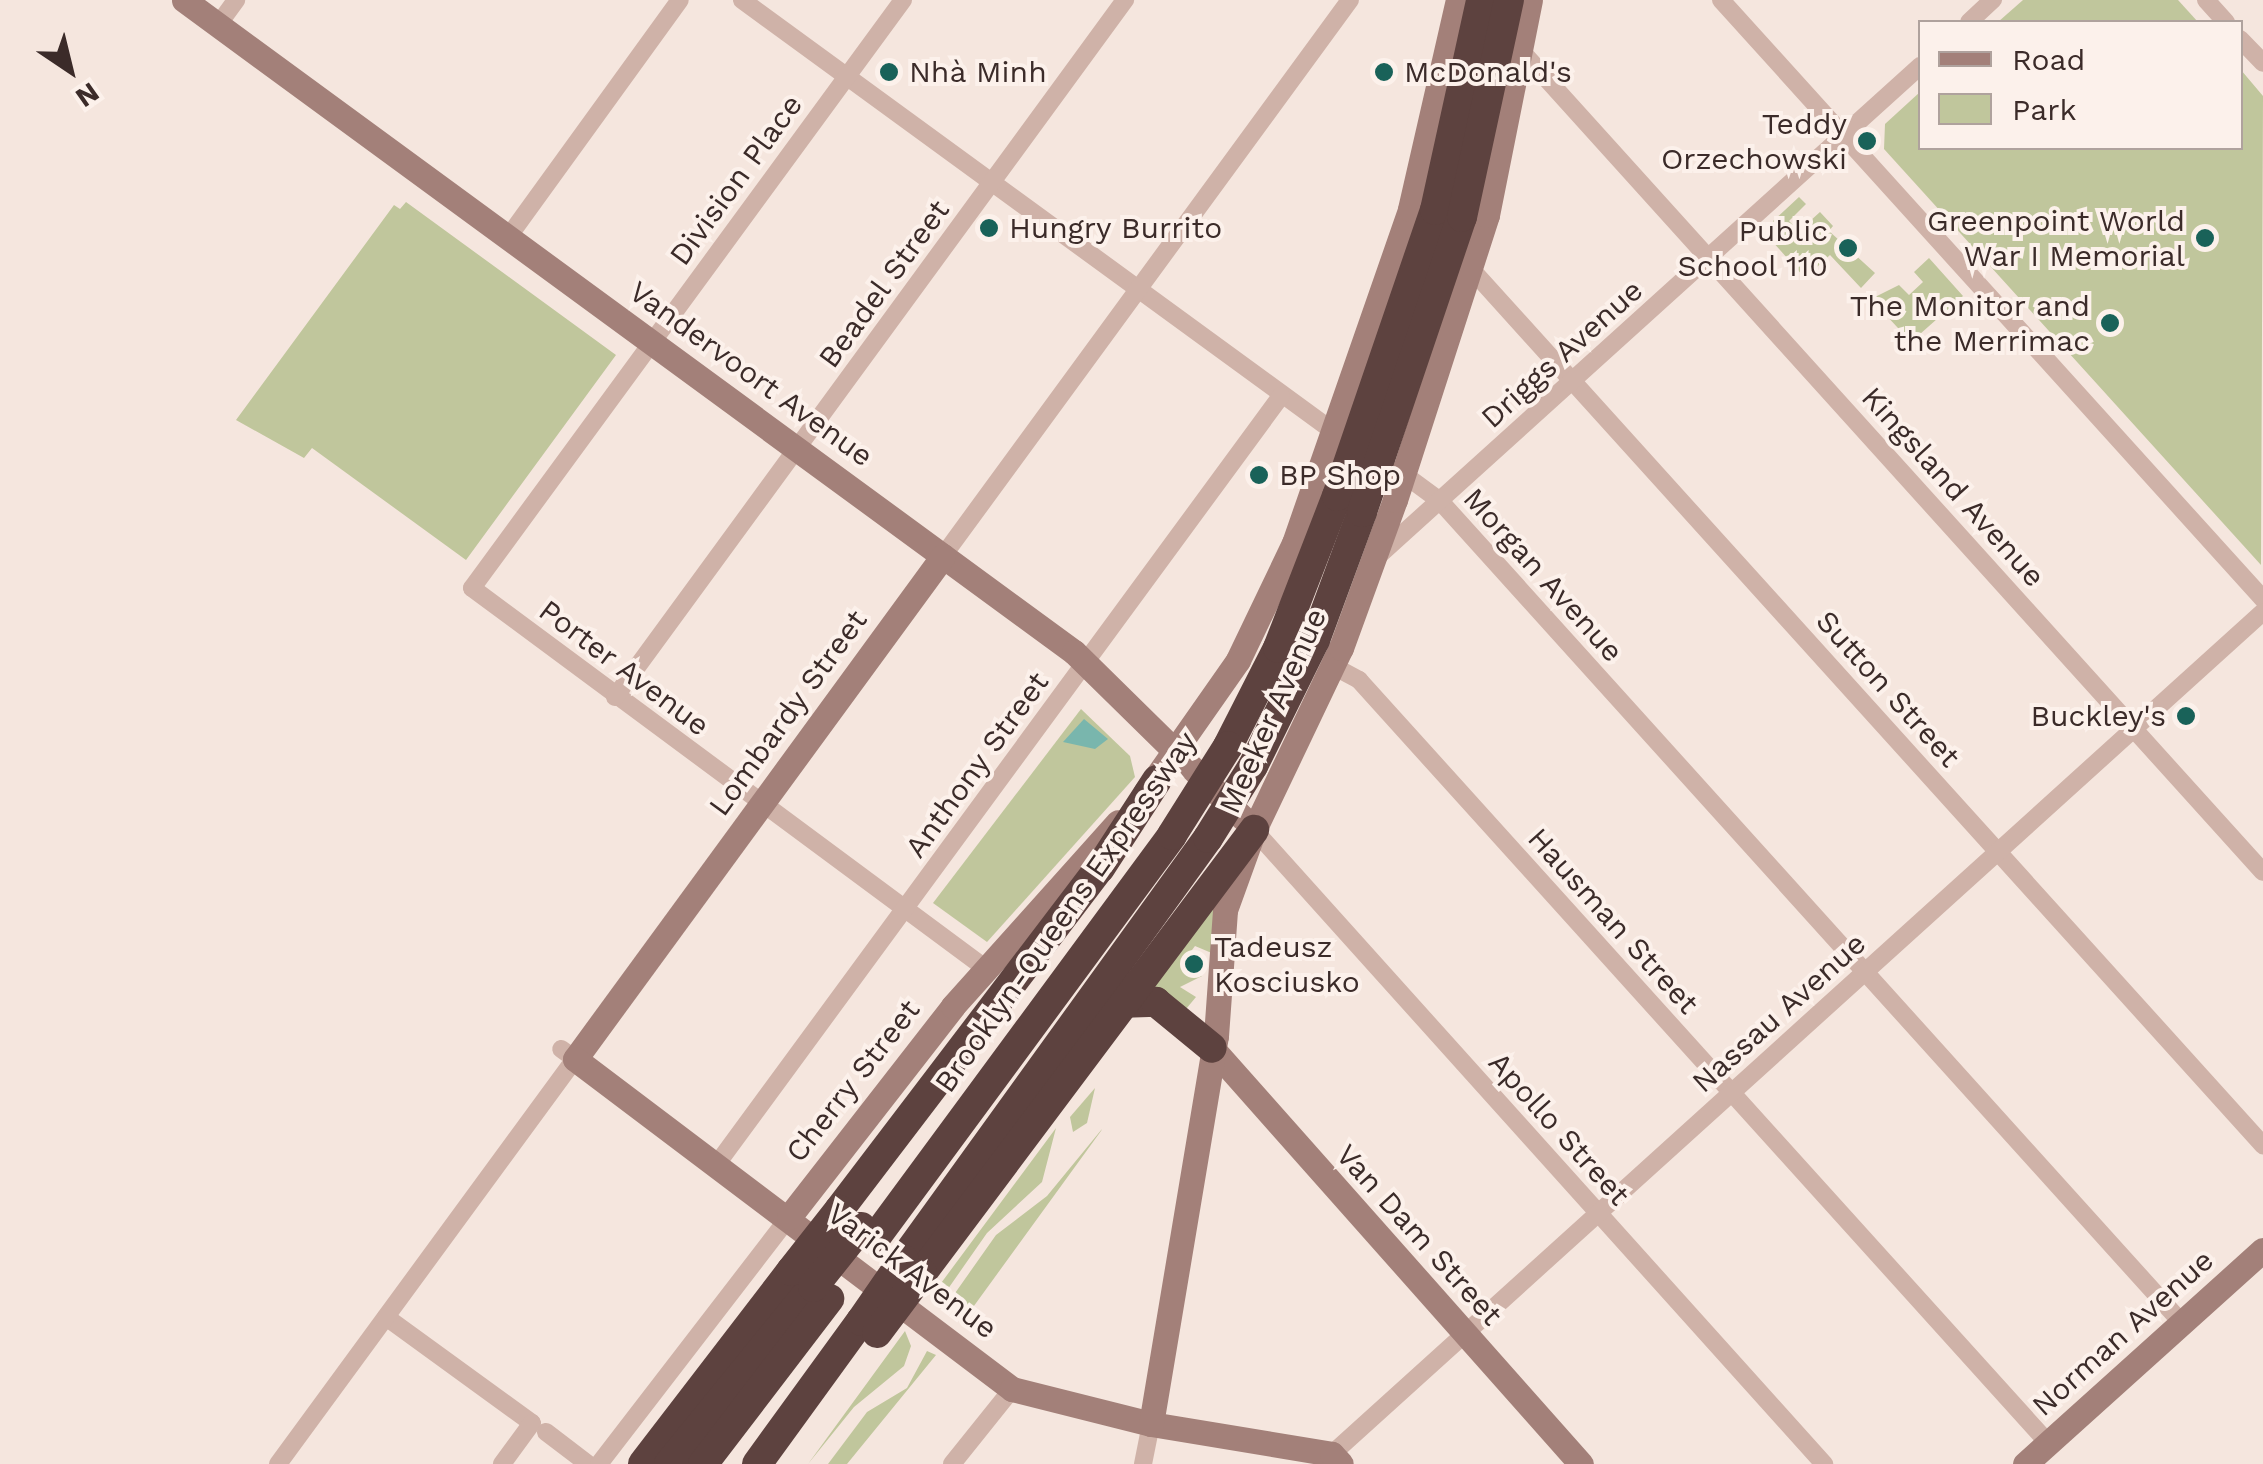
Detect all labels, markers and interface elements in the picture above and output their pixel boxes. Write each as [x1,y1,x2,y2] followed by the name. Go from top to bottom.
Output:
[20,20,120,120] north arrow
[1918,20,2243,150] legend
[2012,42,2085,77] text: Road
[909,54,1047,90] place label: Nhà Minh
[1404,54,1572,90] place label: McDonald's
[878,61,900,83] marker: Nhà Minh
[1373,61,1395,83] marker: McDonald's
[70,76,105,114] text: N
[662,88,810,272] street label: Division Place
[2012,92,2077,127] text: Park
[1661,106,1847,176] place label: Teddy Orzechowski
[1856,130,1878,152] marker: Teddy Orzechowski
[811,193,957,375] street label: Beadel Street
[1926,203,2185,274] place label: Greenpoint World War I Memorial
[1009,210,1223,246] place label: Hungry Burrito
[1676,213,1828,284] place label: Public School 110
[978,217,1000,239] marker: Hungry Burrito
[2194,227,2216,249] marker: Greenpoint World War I Memorial
[1837,237,1859,259] marker: Public School 110
[1473,272,1651,436] street label: Driggs Avenue
[622,273,880,475] street label: Vandervoort Avenue
[1849,288,2090,358] place label: The Monitor and the Merrimac
[2099,312,2121,334] marker: The Monitor and the Merrimac
[1853,379,2053,595] street label: Kingsland Avenue
[1279,457,1402,493] place label: BP Shop
[1248,464,1270,486] marker: BP Shop
[1455,480,1631,670] street label: Morgan Avenue
[531,592,717,744] street label: Porter Avenue
[1211,602,1335,820] street label: Meeker Avenue
[701,603,875,823] street label: Lombardy Street
[1808,603,1968,775] street label: Sutton Street
[897,665,1057,865] street label: Anthony Street
[2030,698,2166,734] place label: Buckley's
[2175,705,2197,727] marker: Buckley's
[927,725,1205,1099] street label: Brooklyn-Queens Expressway
[1520,821,1706,1021] street label: Hausman Street
[1684,925,1874,1101] street label: Nassau Avenue
[1214,929,1360,1000] place label: Tadeusz Kosciusko
[1183,953,1205,975] marker: Tadeusz Kosciusko
[778,992,928,1170] street label: Cherry Street
[1481,1045,1637,1213] street label: Apollo Street
[1328,1137,1510,1333] street label: Van Dam Street
[819,1195,1005,1347] street label: Varick Avenue
[2025,1242,2221,1424] street label: Norman Avenue

